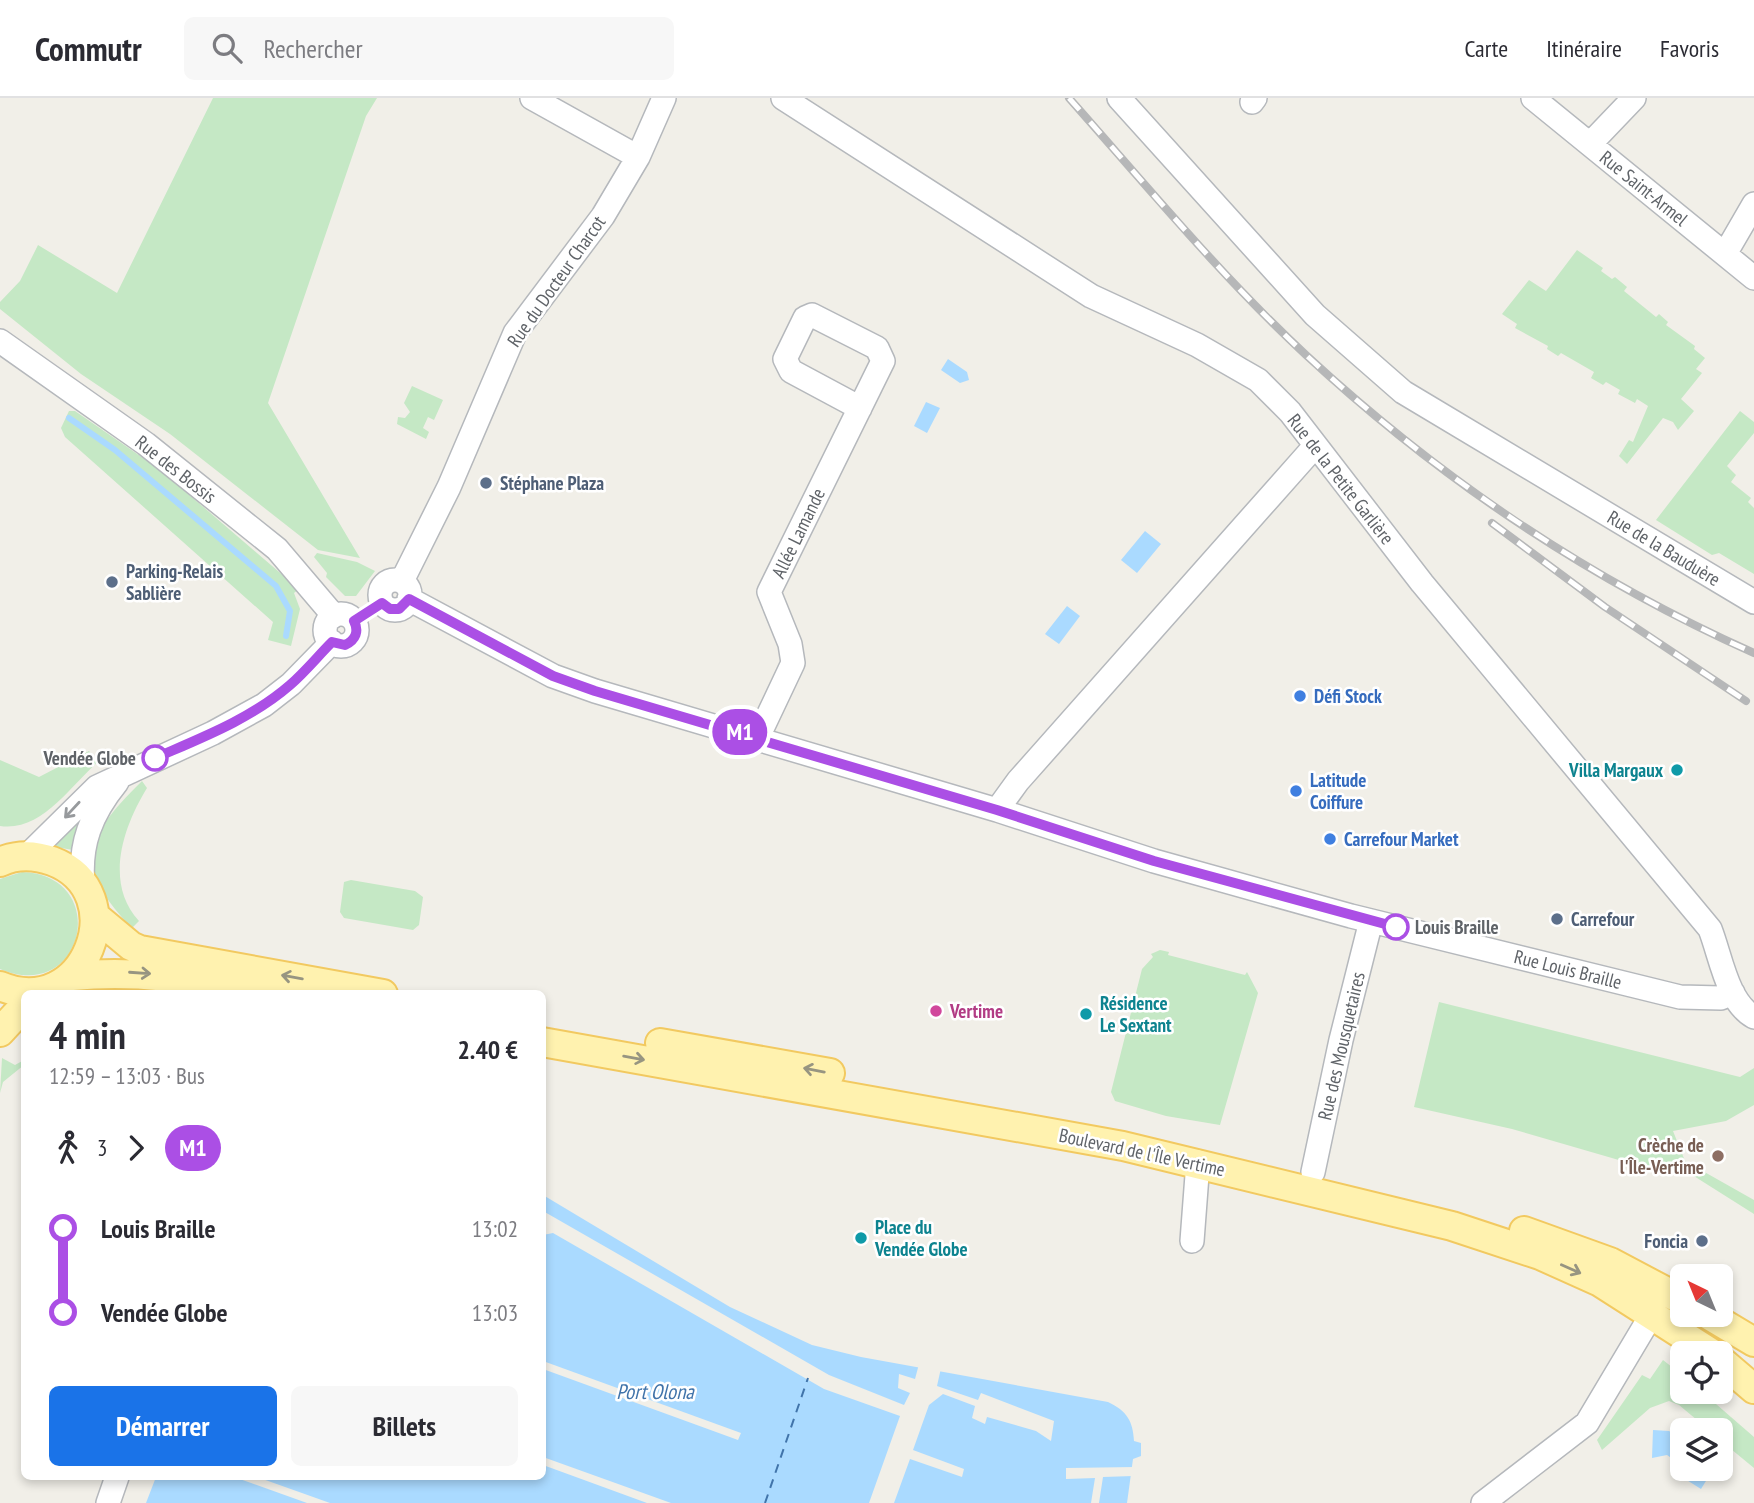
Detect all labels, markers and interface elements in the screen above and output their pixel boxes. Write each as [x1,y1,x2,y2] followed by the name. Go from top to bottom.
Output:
[184,17,674,80] search box
[35,27,142,70] text: Commutr
[208,29,246,67] icon: search
[264,32,363,65] text: Rechercher
[1464,33,1508,64] text: Carte
[1546,33,1622,64] text: Itinéraire
[1660,33,1719,64] text: Favoris
[1595,145,1693,231] street label: Rue Saint-Armel
[502,210,611,351] street label: Rue du Docteur Charcot
[1283,409,1400,549] street label: Rue de la Petite Garlière
[131,430,221,508] street label: Rue des Bossis
[500,471,604,495] place label: Stéphane Plaza
[478,475,494,491] marker: Stéphane Plaza
[766,484,830,582] street label: Allée Lamande
[1603,505,1725,591] street label: Rue de la Bauduère
[126,559,223,605] place label: Parking-Relais Sablière
[104,574,120,590] marker: Parking-Relais Sablière
[1314,684,1382,708] place label: Défi Stock
[1292,688,1308,704] marker: Défi Stock
[708,709,772,755] line badge: M1
[726,716,754,747] text: M1
[142,745,168,771] marker: Vendée Globe
[42,746,136,770] place label: Vendée Globe
[1568,758,1664,782] place label: Villa Margaux
[1669,762,1685,778] marker: Villa Margaux
[1310,768,1366,814] place label: Latitude Coiffure
[1288,783,1304,799] marker: Latitude Coiffure
[64,801,81,818] one-way arrow
[1344,827,1459,851] place label: Carrefour Market
[1322,831,1338,847] marker: Carrefour Market
[1571,907,1635,931] place label: Carrefour
[1549,911,1565,927] marker: Carrefour
[1383,914,1409,940] marker: Louis Braille
[1415,915,1499,939] place label: Louis Braille
[1512,944,1624,994] street label: Rue Louis Braille
[128,966,151,979] one-way arrow
[281,970,304,984] one-way arrow
[1312,970,1370,1122] street label: Rue des Mousquetaires
[1100,991,1172,1037] place label: Résidence Le Sextant
[949,999,1003,1023] place label: Vertime
[928,1003,944,1019] marker: Vertime
[1078,1006,1094,1022] marker: Résidence Le Sextant
[49,1010,126,1059] text: 4 min
[457,1033,518,1066] text: 2.40 €
[622,1052,645,1065] one-way arrow
[49,1061,205,1090] text: 12:59 – 13:03 · Bus
[803,1063,826,1076] one-way arrow
[1057,1123,1227,1181] street label: Boulevard de l'Île Vertime
[49,1129,87,1167] icon: walk
[117,1129,155,1167] icon: forward
[179,1132,207,1163] text: M1
[97,1133,107,1162] text: 3
[1620,1133,1704,1179] place label: Crèche de l'Île-Vertime
[1710,1148,1726,1164] marker: Crèche de l'Île-Vertime
[101,1212,216,1245] text: Louis Braille
[472,1214,518,1243] text: 13:02
[874,1215,968,1261] place label: Place du Vendée Globe
[1644,1229,1688,1253] place label: Foncia
[853,1230,869,1246] marker: Place du Vendée Globe
[1694,1233,1710,1249] marker: Foncia
[1560,1263,1581,1276] one-way arrow
[1670,1264,1732,1326] north arrow
[1670,1264,1733,1481] map controls
[101,1296,228,1329] text: Vendée Globe
[472,1298,518,1327] text: 13:03
[1670,1341,1733,1404] button: locate
[616,1378,695,1405] water label: Port Olona
[49,1386,277,1466] button: Démarrer
[291,1386,518,1466] button: Billets
[1670,1418,1733,1481] button: layers

